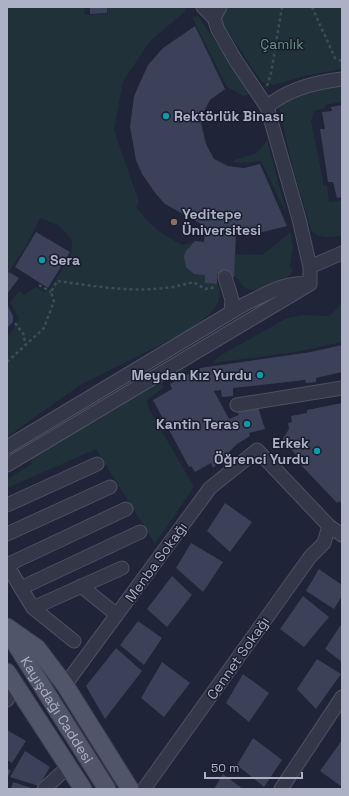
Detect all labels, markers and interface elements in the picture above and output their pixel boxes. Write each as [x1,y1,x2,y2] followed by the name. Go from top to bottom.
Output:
[260,35,304,53] park label: Çamlık
[174,107,284,125] place label: Rektörlük Binası
[161,111,171,121] marker: Rektörlük Binası
[182,205,261,239] place label: Yeditepe Üniversitesi
[169,217,179,227] marker: Yeditepe Üniversitesi
[50,251,80,269] place label: Sera
[37,255,47,265] marker: Sera
[131,366,252,384] place label: Meydan Kız Yurdu
[255,370,265,380] marker: Meydan Kız Yurdu
[156,415,239,433] place label: Kantin Teras
[242,419,252,429] marker: Kantin Teras
[214,434,309,468] place label: Erkek Öğrenci Yurdu
[312,446,322,456] marker: Erkek Öğrenci Yurdu
[121,518,191,606] street label: Menba Sokağı
[203,613,273,703] street label: Cennet Sokağı
[17,653,97,767] street label: Kayışdağı Caddesi
[205,754,302,780] scale bar
[211,760,239,776] text: 50 m

